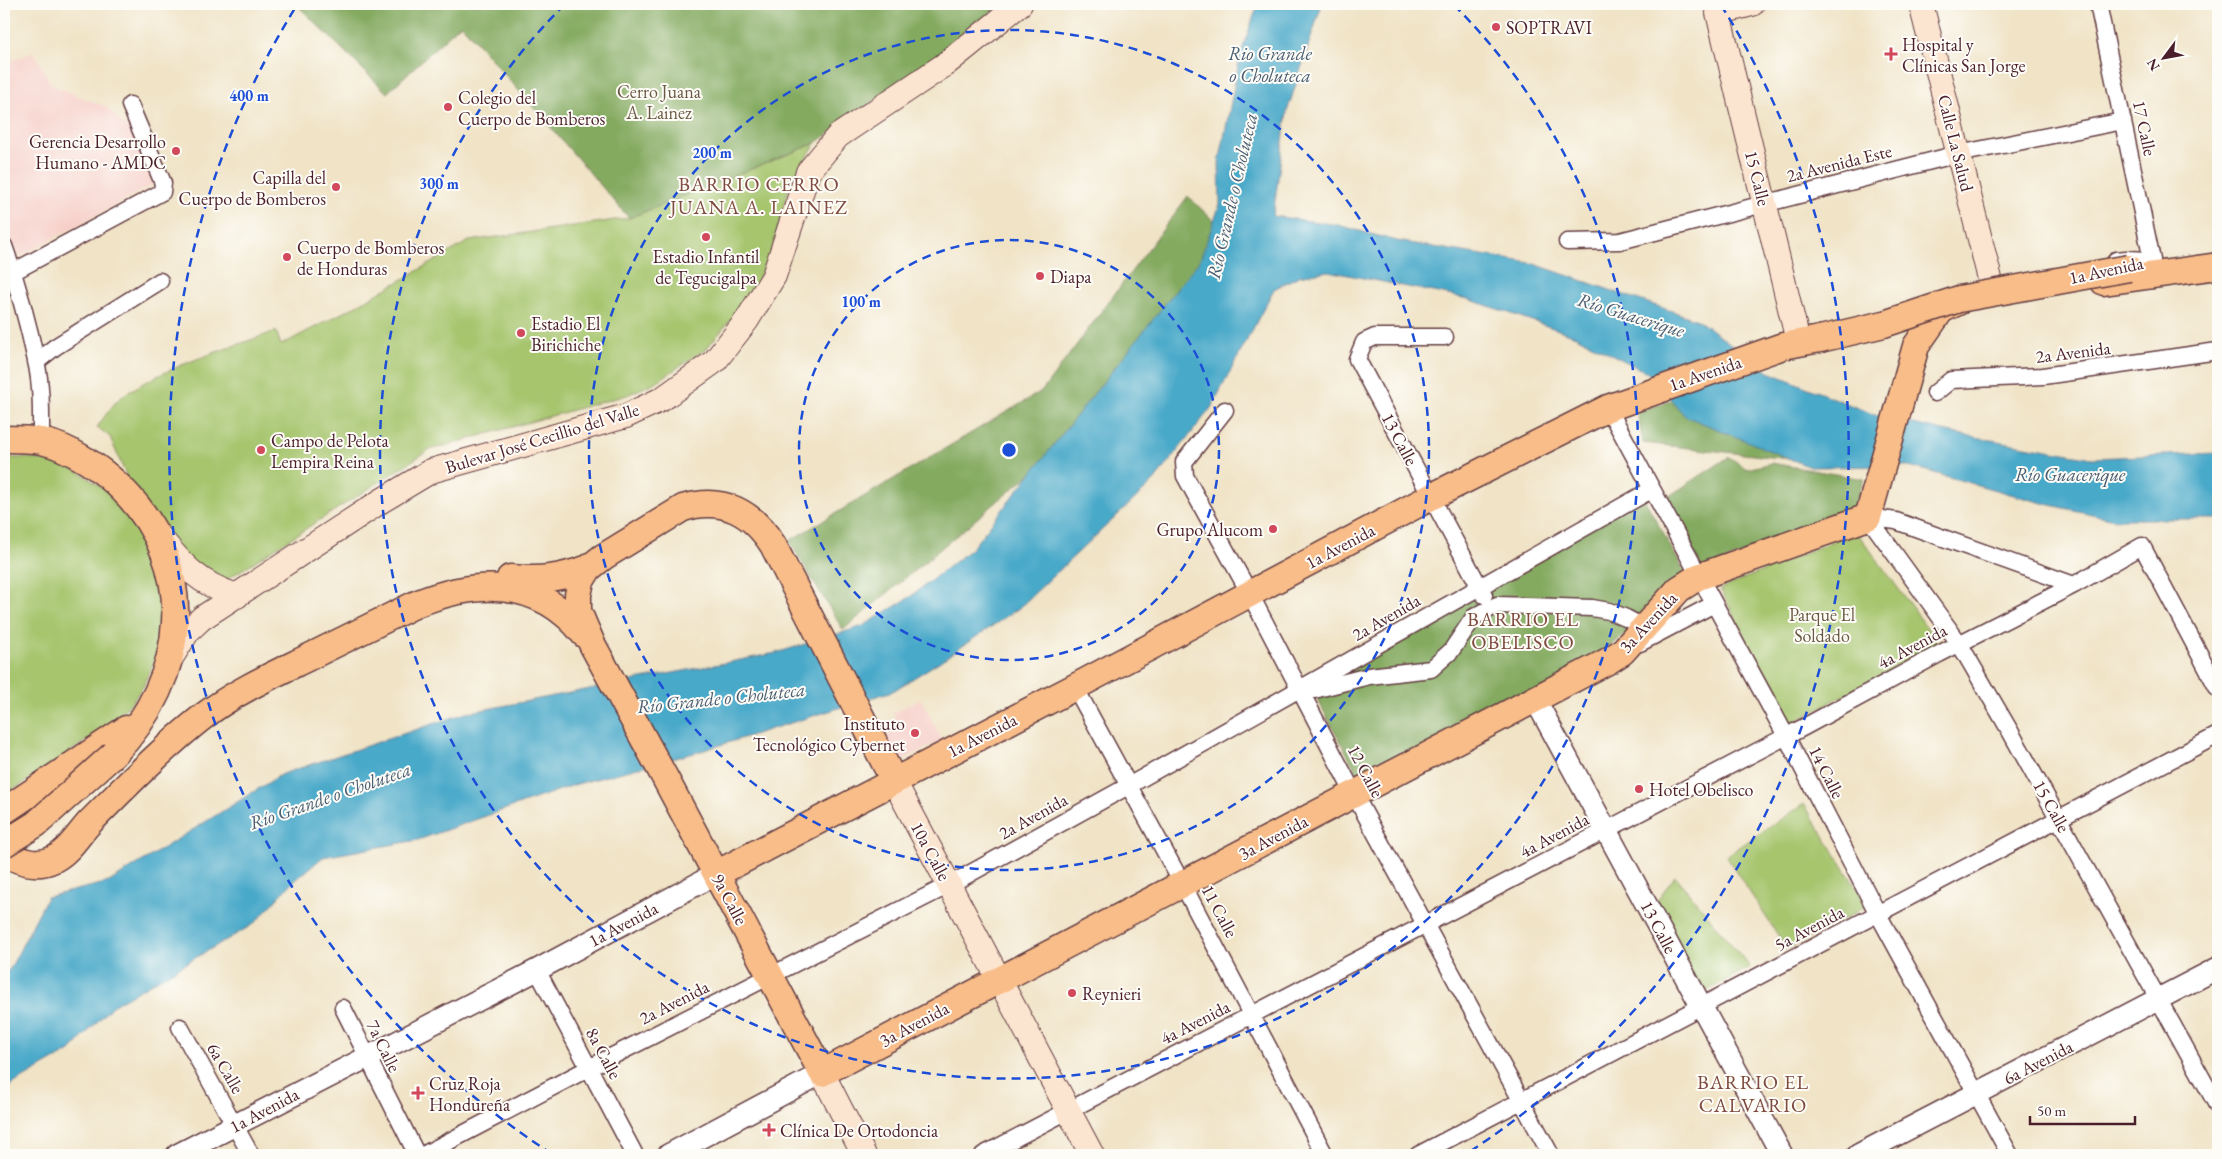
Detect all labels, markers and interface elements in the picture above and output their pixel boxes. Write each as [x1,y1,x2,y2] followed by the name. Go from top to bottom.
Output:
[1506,16,1592,39] place label: SOPTRAVI
[1490,21,1502,33] marker: SOPTRAVI
[2140,32,2190,82] north arrow
[1902,33,2026,77] place label: Hospital y Clínicas San Jorge
[1228,41,1313,88] water label: Rio Grande o Choluteca
[1884,47,1898,61] marker: Hospital y Clínicas San Jorge
[2142,55,2164,74] text: N
[617,80,702,124] park label: Cerro Juana A. Lainez
[229,86,269,105] text: 400 m
[458,86,606,130] place label: Colegio del Cuerpo de Bomberos
[1933,92,1979,195] street label: Calle La Salud
[2128,98,2162,158] street label: 17 Calle
[442,101,454,113] marker: Colegio del Cuerpo de Bomberos
[1201,111,1263,281] water label: Río Grande o Choluteca
[29,130,166,174] place label: Gerencia Desarrollo Humano - AMDC
[1784,139,1894,187] street label: 2a Avenida Este
[692,143,732,162] text: 200 m
[170,145,182,157] marker: Gerencia Desarrollo Humano - AMDC
[1740,148,1776,208] street label: 15 Calle
[179,166,326,210] place label: Capilla del Cuerpo de Bomberos
[668,171,848,220] district label: BARRIO CERRO JUANA A. LAINEZ
[419,174,459,193] text: 300 m
[330,181,342,193] marker: Capilla del Cuerpo de Bomberos
[700,231,712,243] marker: Estadio Infantil de Tegucigalpa
[297,236,445,280] place label: Cuerpo de Bomberos de Honduras
[653,245,759,289] place label: Estadio Infantil de Tegucigalpa
[281,251,293,263] marker: Cuerpo de Bomberos de Honduras
[2067,251,2146,289] street label: 1a Avenida
[1050,265,1092,288] place label: Diapa
[1034,270,1046,282] marker: Diapa
[1574,287,1688,344] water label: Río Guacerique
[841,292,881,311] text: 100 m
[531,312,601,356] place label: Estadio El Birichiche
[515,327,527,339] marker: Estadio El Birichiche
[2034,336,2113,368] street label: 2a Avenida
[1666,350,1745,396] street label: 1a Avenida
[442,398,642,478] street label: Bulevar José Cecillio del Valle
[1377,409,1423,469] street label: 13 Calle
[271,429,389,473] place label: Campo de Pelota Lempira Reina
[1000,441,1018,459] centre of rings
[255,444,267,456] marker: Campo de Pelota Lempira Reina
[2015,462,2126,488] water label: Río Guacerique
[1156,518,1263,541] place label: Grupo Alucom
[1301,518,1379,574] street label: 1a Avenida
[1267,523,1279,535] marker: Grupo Alucom
[1614,586,1683,657] street label: 3a Avenida
[1348,588,1425,646] street label: 2a Avenida
[1789,603,1855,647] park label: Parque El Soldado
[1467,606,1579,655] district label: BARRIO EL OBELISCO
[1873,618,1951,674] street label: 4a Avenida
[635,677,807,719] water label: Río Grande o Choluteca
[943,707,1021,762] street label: 1a Avenida
[753,712,905,756] place label: Instituto Tecnológico Cybernet
[909,727,921,739] marker: Instituto Tecnológico Cybernet
[1343,741,1389,801] street label: 12 Calle
[1804,742,1850,802] street label: 14 Calle
[246,757,414,835] water label: Río Grande o Choluteca
[2028,776,2076,836] street label: 15 Calle
[1649,778,1754,801] place label: Hotel Obelisco
[1633,783,1645,795] marker: Hotel Obelisco
[995,787,1072,844] street label: 2a Avenida
[1515,807,1593,863] street label: 4a Avenida
[1234,809,1312,865] street label: 3a Avenida
[906,817,956,885] street label: 10a Calle
[707,869,753,929] street label: 9a Calle
[1197,881,1243,941] street label: 11 Calle
[584,896,662,952] street label: 1a Avenida
[1636,897,1682,957] street label: 13 Calle
[1770,900,1848,956] street label: 5a Avenida
[635,974,713,1029] street label: 2a Avenida
[1082,982,1142,1005] place label: Reynieri
[1066,987,1078,999] marker: Reynieri
[1156,994,1234,1049] street label: 4a Avenida
[875,996,953,1052] street label: 3a Avenida
[362,1016,406,1076] street label: 7a Calle
[581,1023,627,1083] street label: 8a Calle
[1999,1034,2077,1089] street label: 6a Avenida
[202,1038,250,1098] street label: 6a Calle
[1697,1069,1809,1118] district label: BARRIO EL CALVARIO
[429,1072,511,1116] place label: Cruz Roja Hondureña
[225,1082,303,1138] street label: 1a Avenida
[411,1086,425,1100] marker: Cruz Roja Hondureña
[2030,1094,2134,1126] scale bar
[2037,1101,2066,1120] text: 50 m
[780,1119,939,1142] place label: Clínica De Ortodoncia
[762,1123,776,1137] marker: Clínica De Ortodoncia

